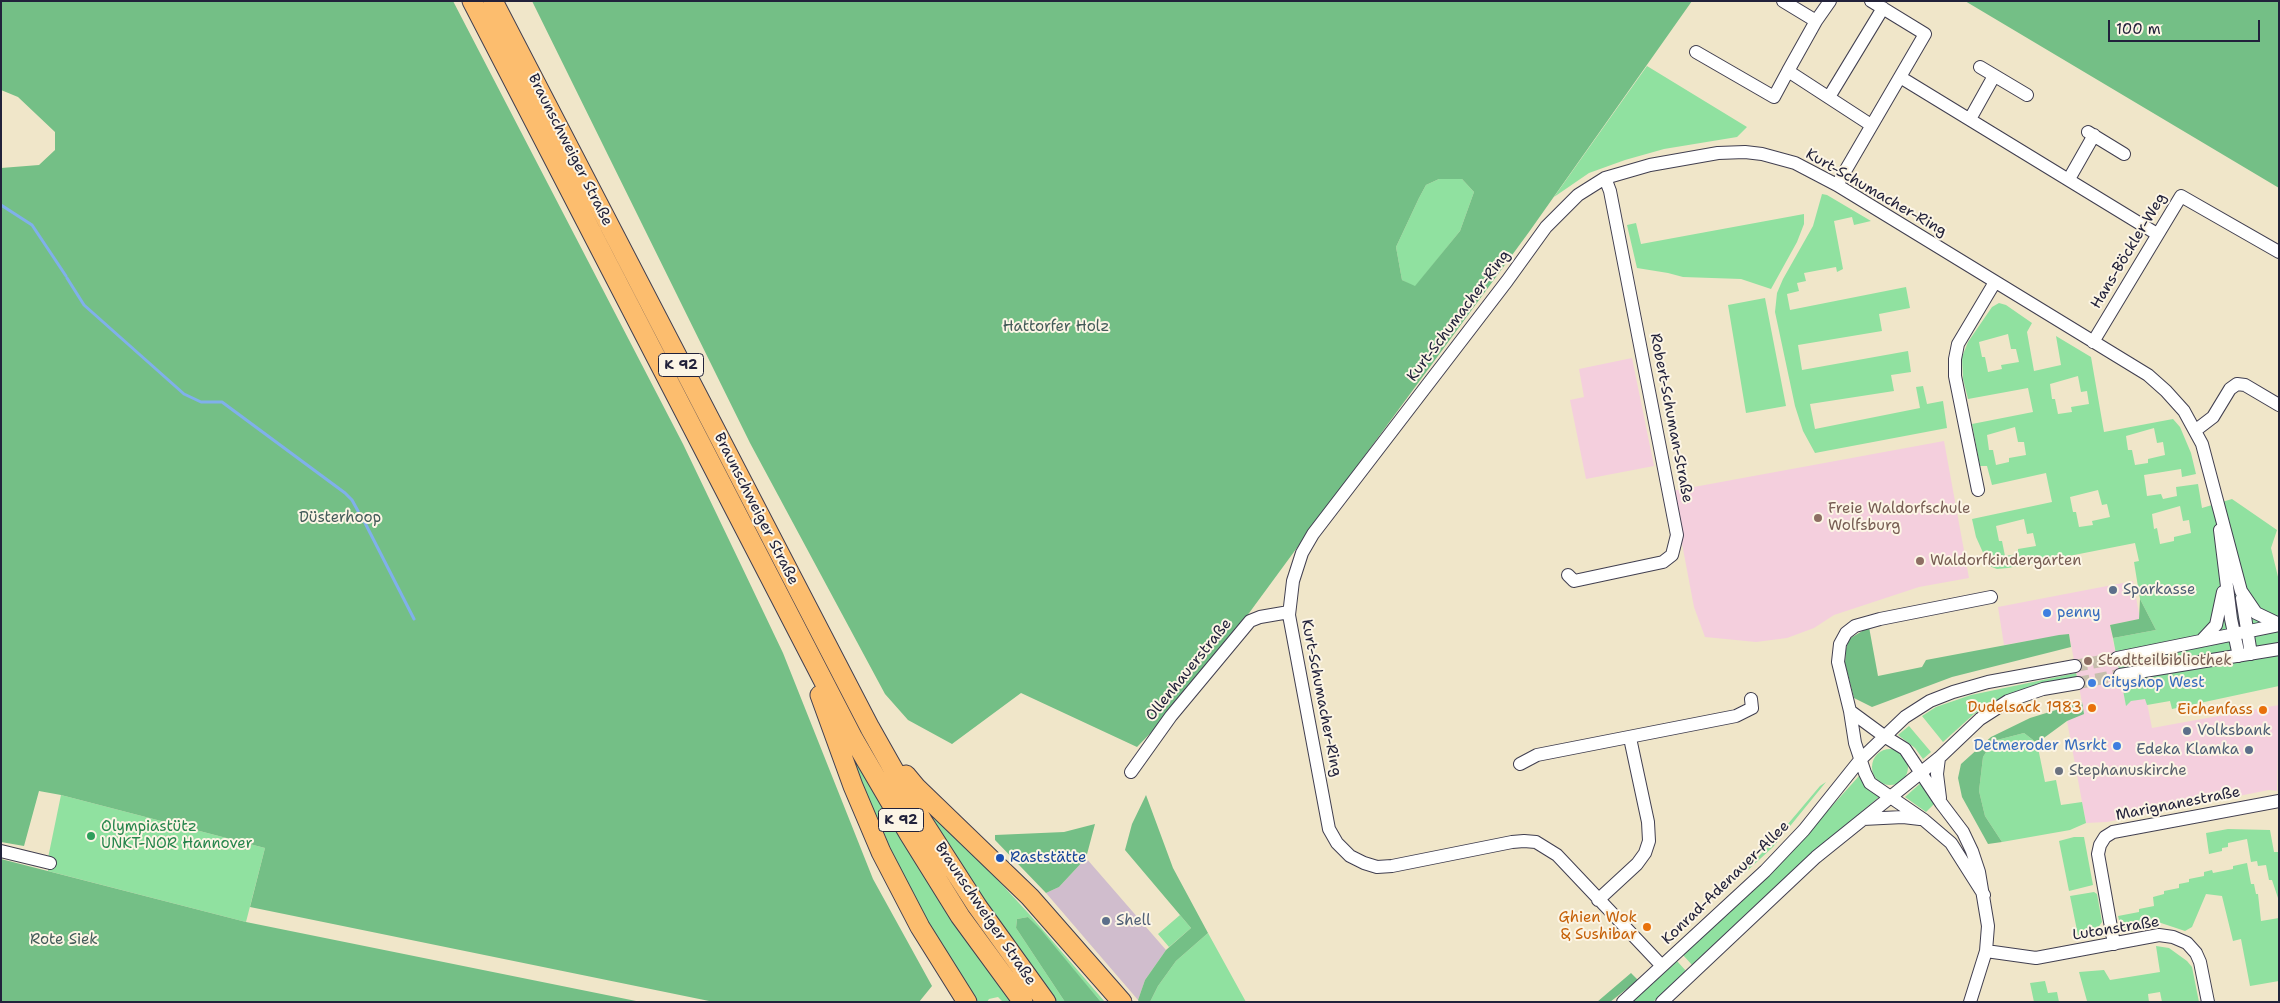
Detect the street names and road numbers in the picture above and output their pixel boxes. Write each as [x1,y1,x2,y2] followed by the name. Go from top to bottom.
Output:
[524,71,616,229] street label: Braunschweiger Straße
[1802,145,1950,241] street label: Kurt-Schumacher-Ring
[2087,190,2171,312] street label: Hans-Böckler-Weg
[1404,247,1514,385] street label: Kurt-Schumacher-Ring
[1646,332,1696,504] street label: Robert-Schuman-Straße
[658,354,704,376] road number: K 92
[710,430,802,588] street label: Braunschweiger Straße
[1142,615,1236,725] street label: Ollenhauerstraße
[1297,618,1345,778] street label: Kurt-Schumacher-Ring
[2114,783,2242,825] street label: Marignanestraße
[878,808,924,832] road number: K 92
[1659,817,1793,949] street label: Konrad-Adenauer-Allee
[931,839,1039,989] street label: Braunschweiger Straße
[2071,913,2161,945] street label: Lutonstraße

